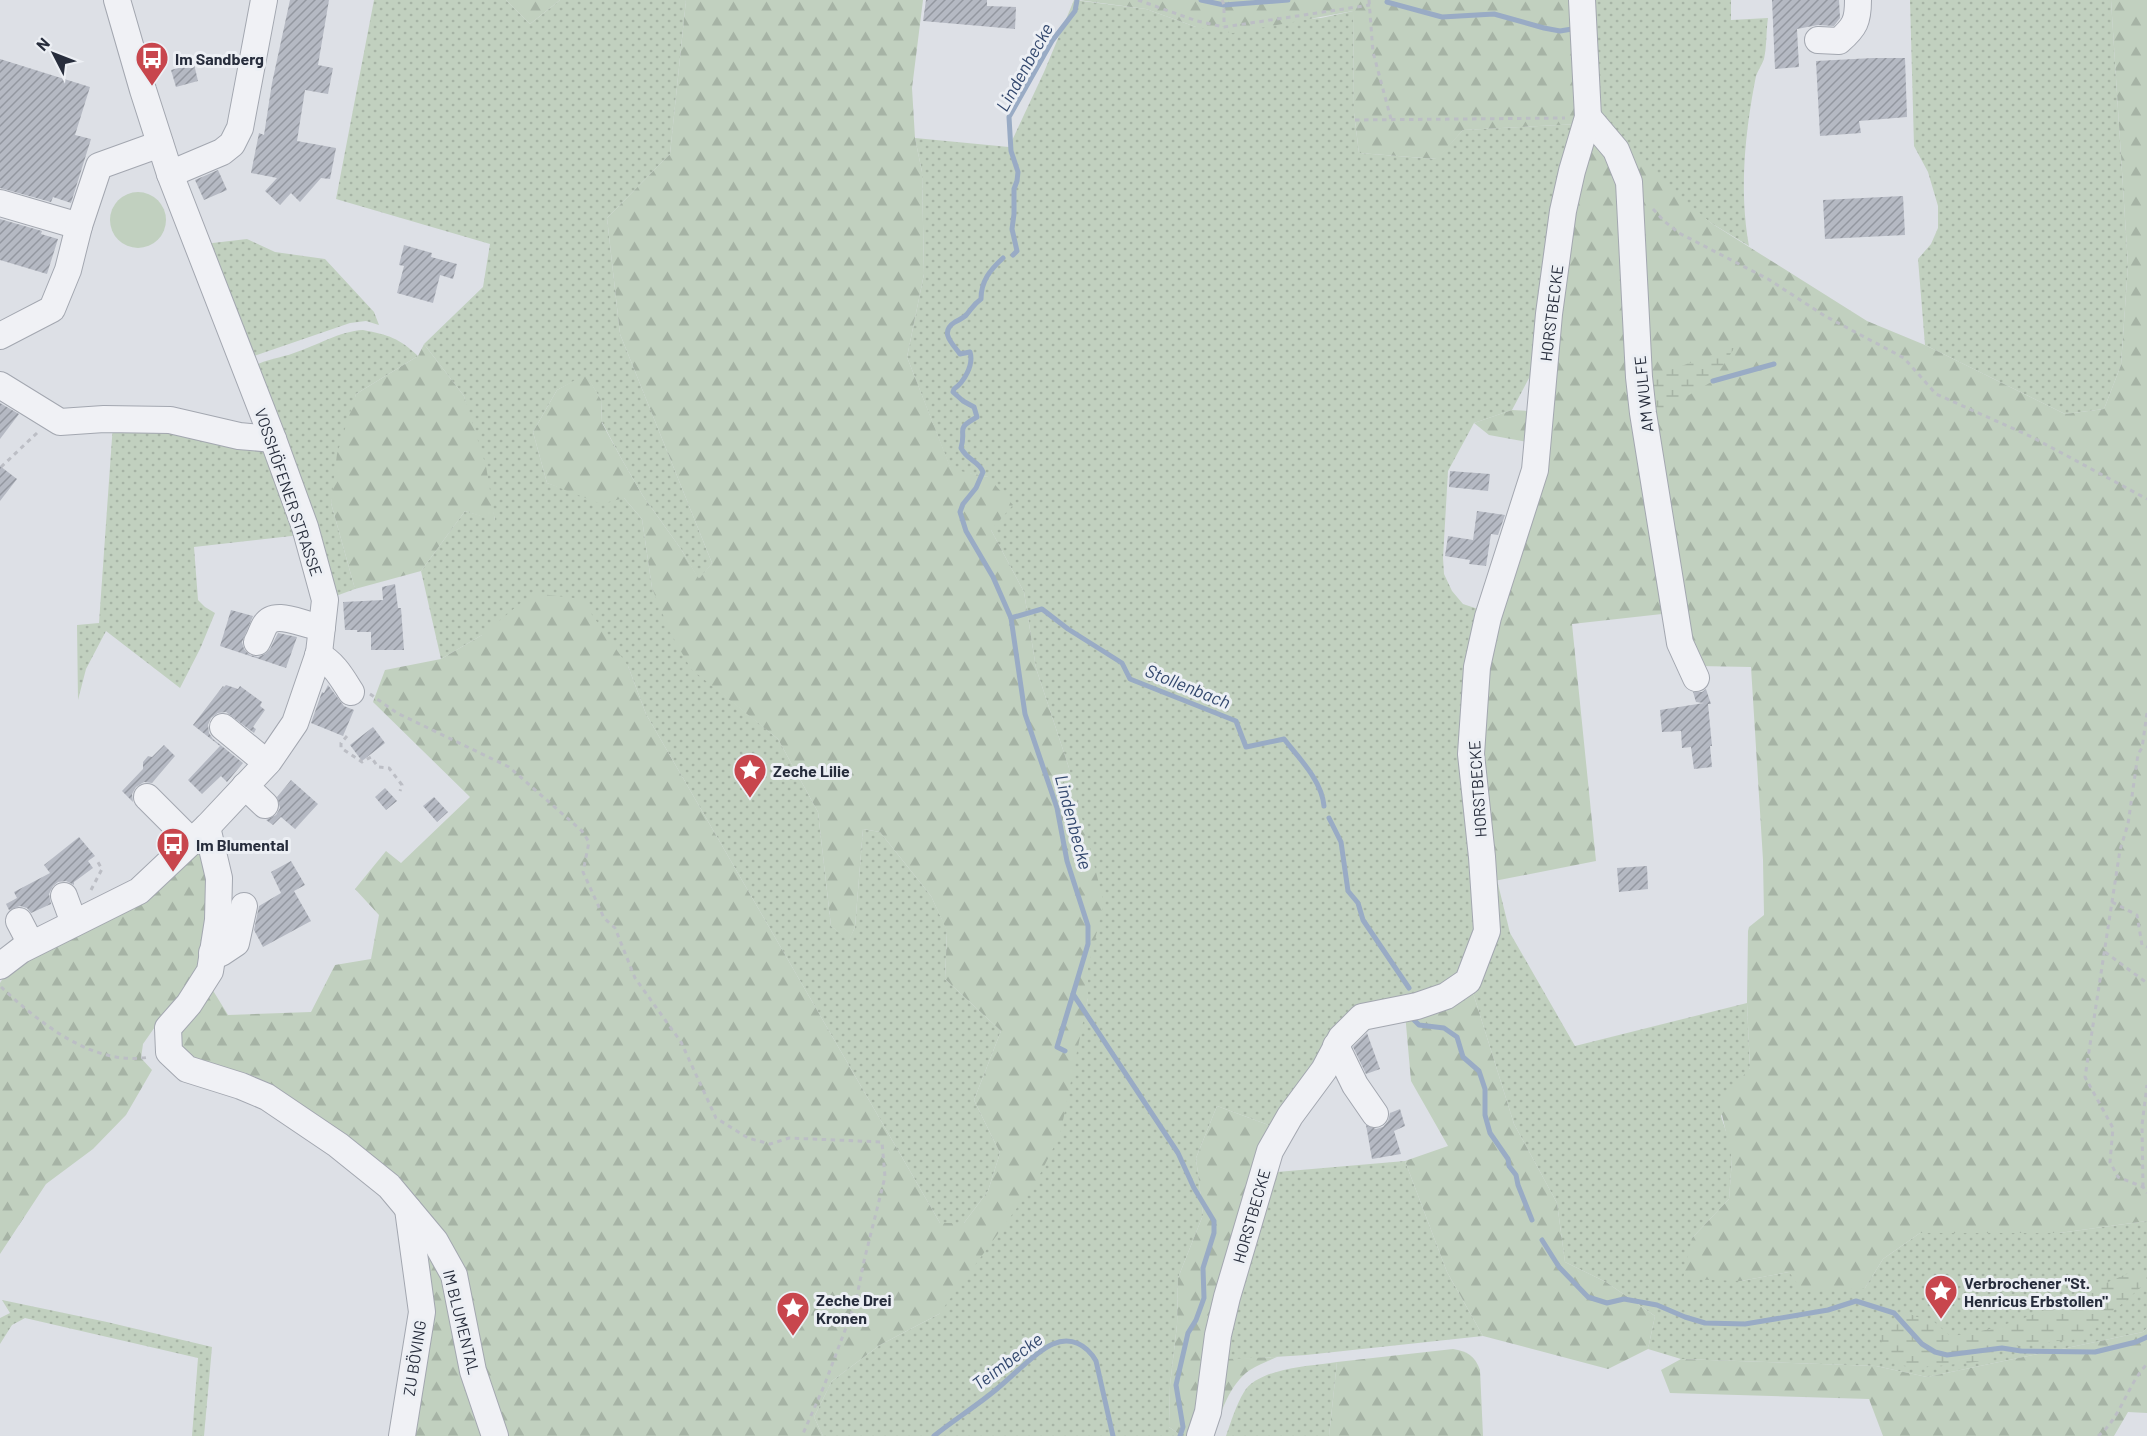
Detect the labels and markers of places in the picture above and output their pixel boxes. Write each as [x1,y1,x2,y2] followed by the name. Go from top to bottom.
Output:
[134,40,170,87] bus stop icon: Im Sandberg
[175,49,264,68] place label: Im Sandberg
[732,752,768,799] place icon: Zeche Lilie
[773,761,850,780] place label: Zeche Lilie
[155,826,191,873] bus stop icon: Im Blumental
[196,835,289,854] place label: Im Blumental
[1923,1273,1959,1320] place icon: Verbrochener "St. Henricus Erbstollen"
[1964,1273,2108,1310] place label: Verbrochener "St. Henricus Erbstollen"
[775,1290,811,1337] place icon: Zeche Drei Kronen
[816,1290,892,1327] place label: Zeche Drei Kronen

